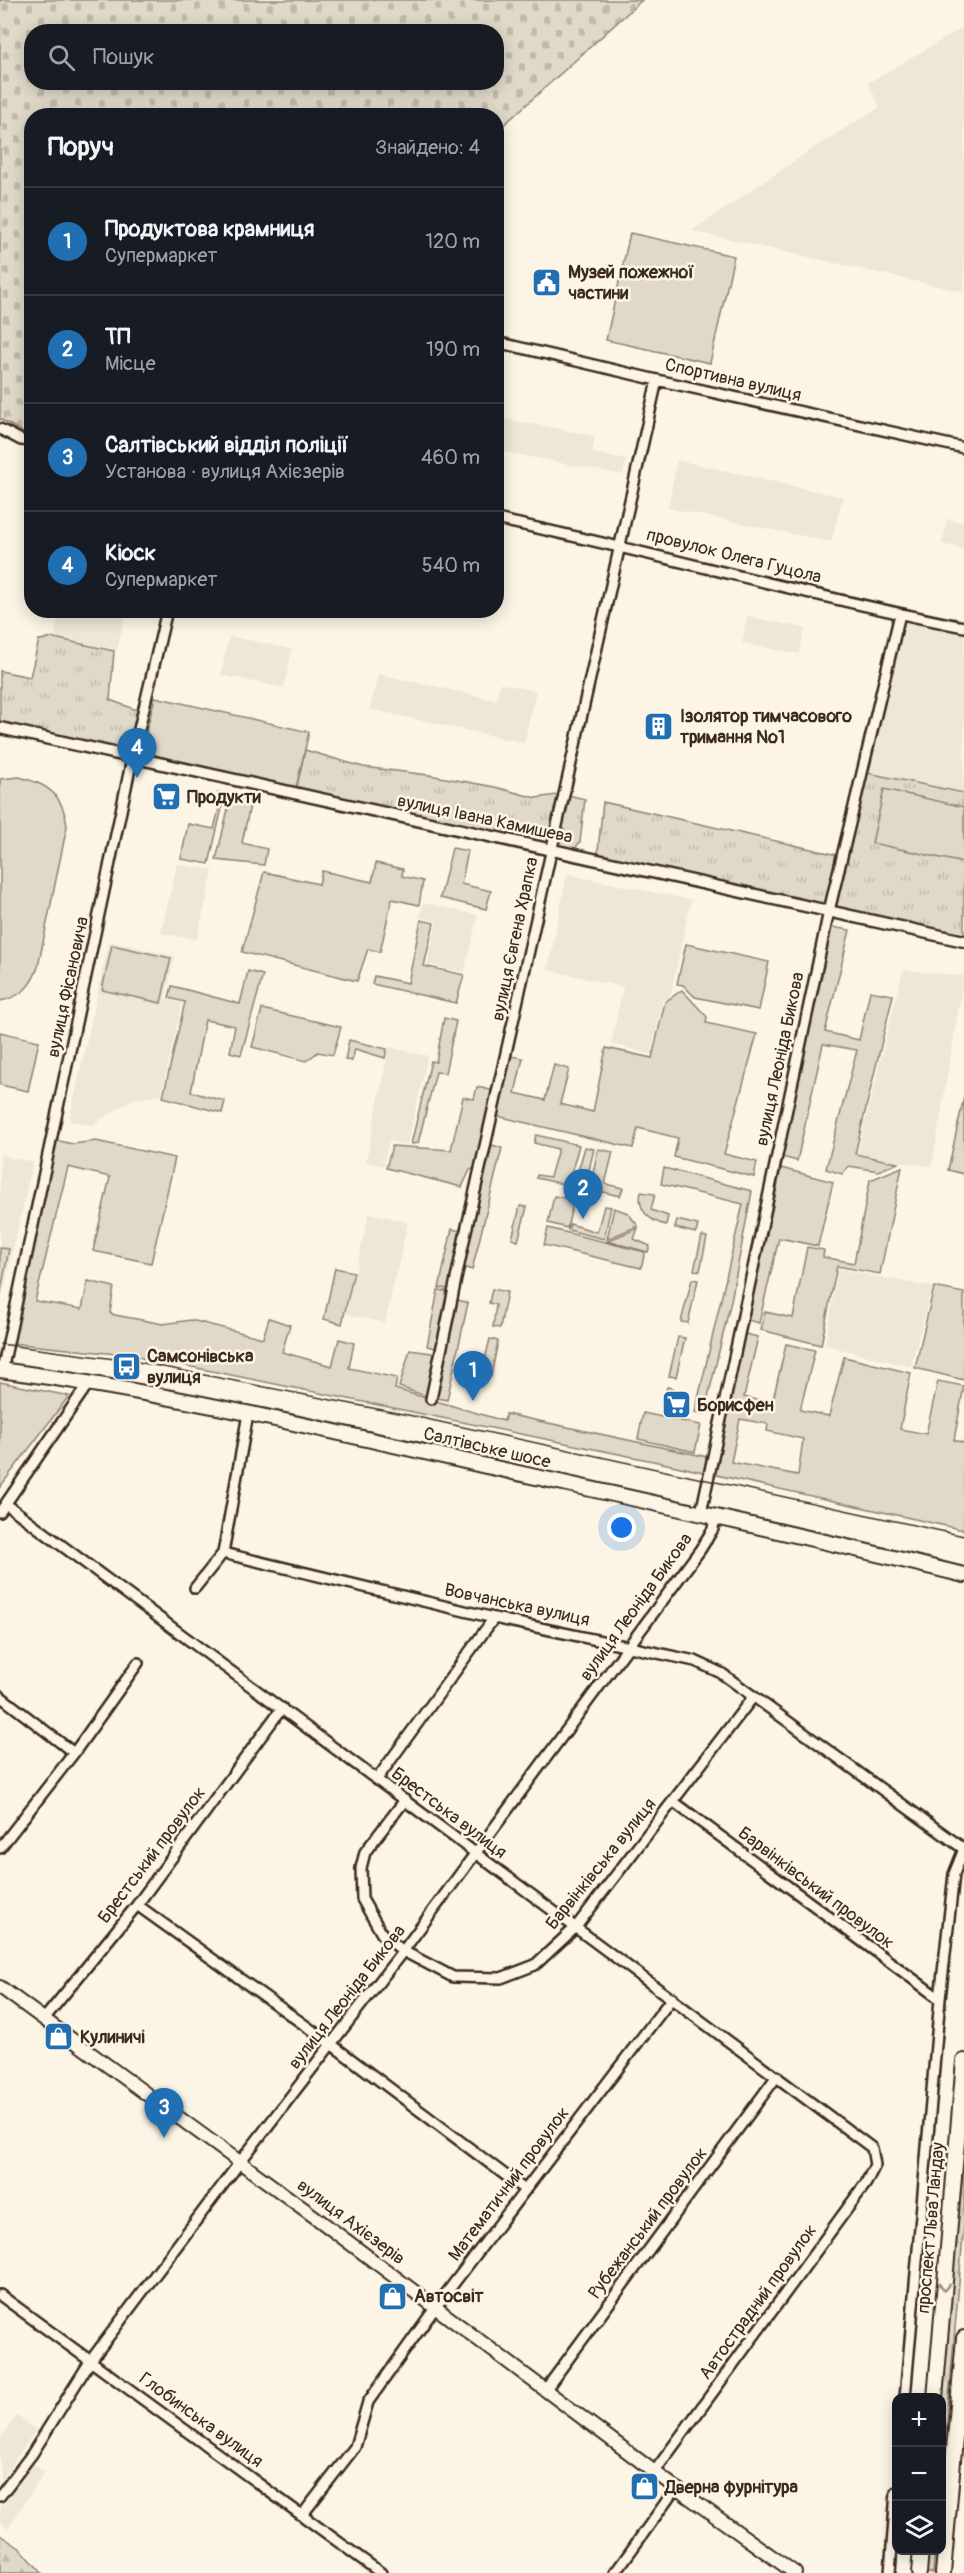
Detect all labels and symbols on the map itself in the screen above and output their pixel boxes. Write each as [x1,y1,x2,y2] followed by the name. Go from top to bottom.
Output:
[568,261,694,305] place label: Музей пожежної частини
[531,266,563,298] public building icon: Музей пожежної частини
[663,353,803,407] street label: Спортивна вулиця
[644,523,824,589] street label: провулок Олега Гуцола
[680,705,852,749] place label: Ізолятор тимчасового тримання №1
[643,710,675,742] building icon: Ізолятор тимчасового тримання №1
[118,728,156,778] pin: 4
[150,781,182,813] supermarket icon: Продукти
[187,786,261,809] place label: Продукти
[395,789,575,849] street label: вулиця Івана Камишева
[486,855,544,1023] street label: вулиця Євгена Храпка
[42,914,94,1060] street label: вулиця Фісановича
[750,970,810,1148] street label: вулиця Леоніда Бикова
[564,1170,602,1219] pin: 2
[147,1345,254,1389] place label: Самсонівська вулиця
[110,1350,142,1382] bus stop icon: Самсонівська вулиця
[454,1352,492,1401] pin: 1
[660,1389,692,1421] supermarket icon: Борисфен
[697,1394,774,1417] place label: Борисфен
[421,1422,553,1474] street label: Салтівське шосе
[607,1513,636,1542] your location
[575,1529,697,1685] street label: вулиця Леоніда Бикова
[442,1578,592,1632] street label: Вовчанська вулиця
[387,1762,511,1864] street label: Брестська вулиця
[93,1782,211,1928] street label: Брестський провулок
[541,1793,661,1935] street label: Барвінківська вулиця
[733,1822,899,1954] street label: Барвінківський провулок
[283,1920,411,2074] street label: вулиця Леоніда Бикова
[43,2021,75,2053] shop icon: Кулиничі
[80,2026,145,2049] place label: Кулиничі
[144,2088,184,2138] pin: 3
[443,2102,575,2266] street label: Математичний провулок
[912,2141,950,2315] street label: проспект Льва Ландау
[583,2142,713,2304] street label: Рубежанський провулок
[292,2174,410,2270] street label: вулиця Ахієзерів
[694,2220,822,2384] street label: Автострадний провулок
[377,2280,409,2312] shop icon: Автосвіт
[938,2283,951,2292] one-way arrow
[414,2285,484,2308] place label: Автосвіт
[134,2367,268,2473] street label: Глобинська вулиця
[628,2471,660,2503] shop icon: Дверна фурнітура
[664,2476,799,2499] place label: Дверна фурнітура

